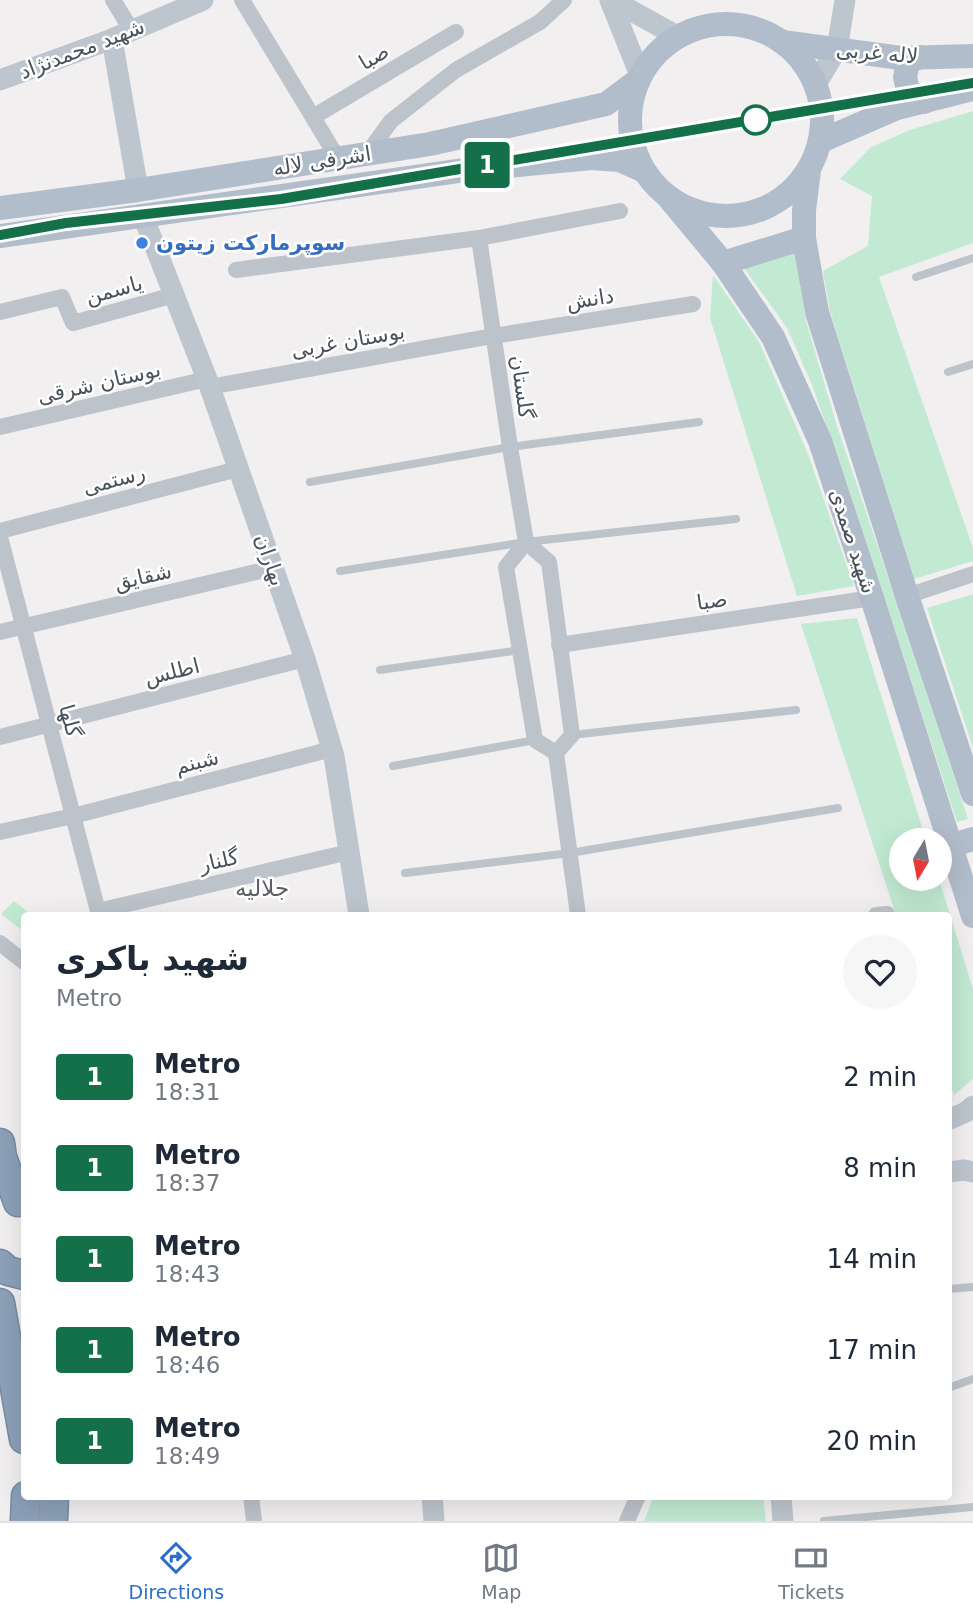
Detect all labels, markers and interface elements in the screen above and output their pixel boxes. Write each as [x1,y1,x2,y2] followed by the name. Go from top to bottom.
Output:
[16,14,148,84] street label: شهید محمدنژاد
[835,37,919,69] street label: لاله غربی
[355,39,393,75] street label: صبا
[741,105,771,135] unlabelled marker
[271,141,373,181] street label: اشرفی لاله
[464,142,510,188] line badge: 1
[479,151,495,179] text: 1
[156,231,345,255] place label: سوپرمارکت زیتون
[134,235,150,251] marker: سوپرمارکت زیتون
[83,271,145,309] street label: یاسمن
[565,283,615,315] street label: دانش
[289,319,407,363] street label: بوستان غربی
[506,354,538,420] street label: گلستان
[35,357,163,409] street label: بوستان شرقی
[80,460,148,500] street label: رستمی
[825,486,881,596] street label: شهید صمدی
[250,531,290,589] street label: بهاران
[112,559,174,595] street label: شقایق
[695,587,729,615] street label: صبا
[142,654,202,690] street label: اطلس
[54,702,86,740] street label: گلها
[173,745,222,780] street label: شبنم
[889,828,952,891] north arrow
[889,828,952,891] map controls
[196,845,241,877] street label: گلنار
[235,875,289,901] district label: جلالیه
[843,935,917,1009] button: heart
[56,939,249,978] text: شهید باکری
[56,985,122,1011] text: Metro
[154,1049,241,1079] text: Metro
[843,1062,917,1092] text: 2 min
[86,1063,103,1091] text: 1
[154,1079,220,1105] text: 18:31
[154,1140,241,1170] text: Metro
[843,1153,917,1183] text: 8 min
[86,1154,103,1182] text: 1
[154,1170,220,1196] text: 18:37
[154,1231,241,1261] text: Metro
[827,1244,917,1274] text: 14 min
[86,1245,103,1273] text: 1
[154,1261,220,1287] text: 18:43
[154,1322,241,1352] text: Metro
[827,1335,917,1365] text: 17 min
[86,1336,103,1364] text: 1
[154,1352,220,1378] text: 18:46
[154,1413,241,1443] text: Metro
[827,1426,917,1456] text: 20 min
[86,1427,103,1455] text: 1
[154,1443,220,1469] text: 18:49
[129,1539,224,1603] tab: Directions
[481,1539,521,1603] tab: Map
[778,1539,844,1603] tab: Tickets

